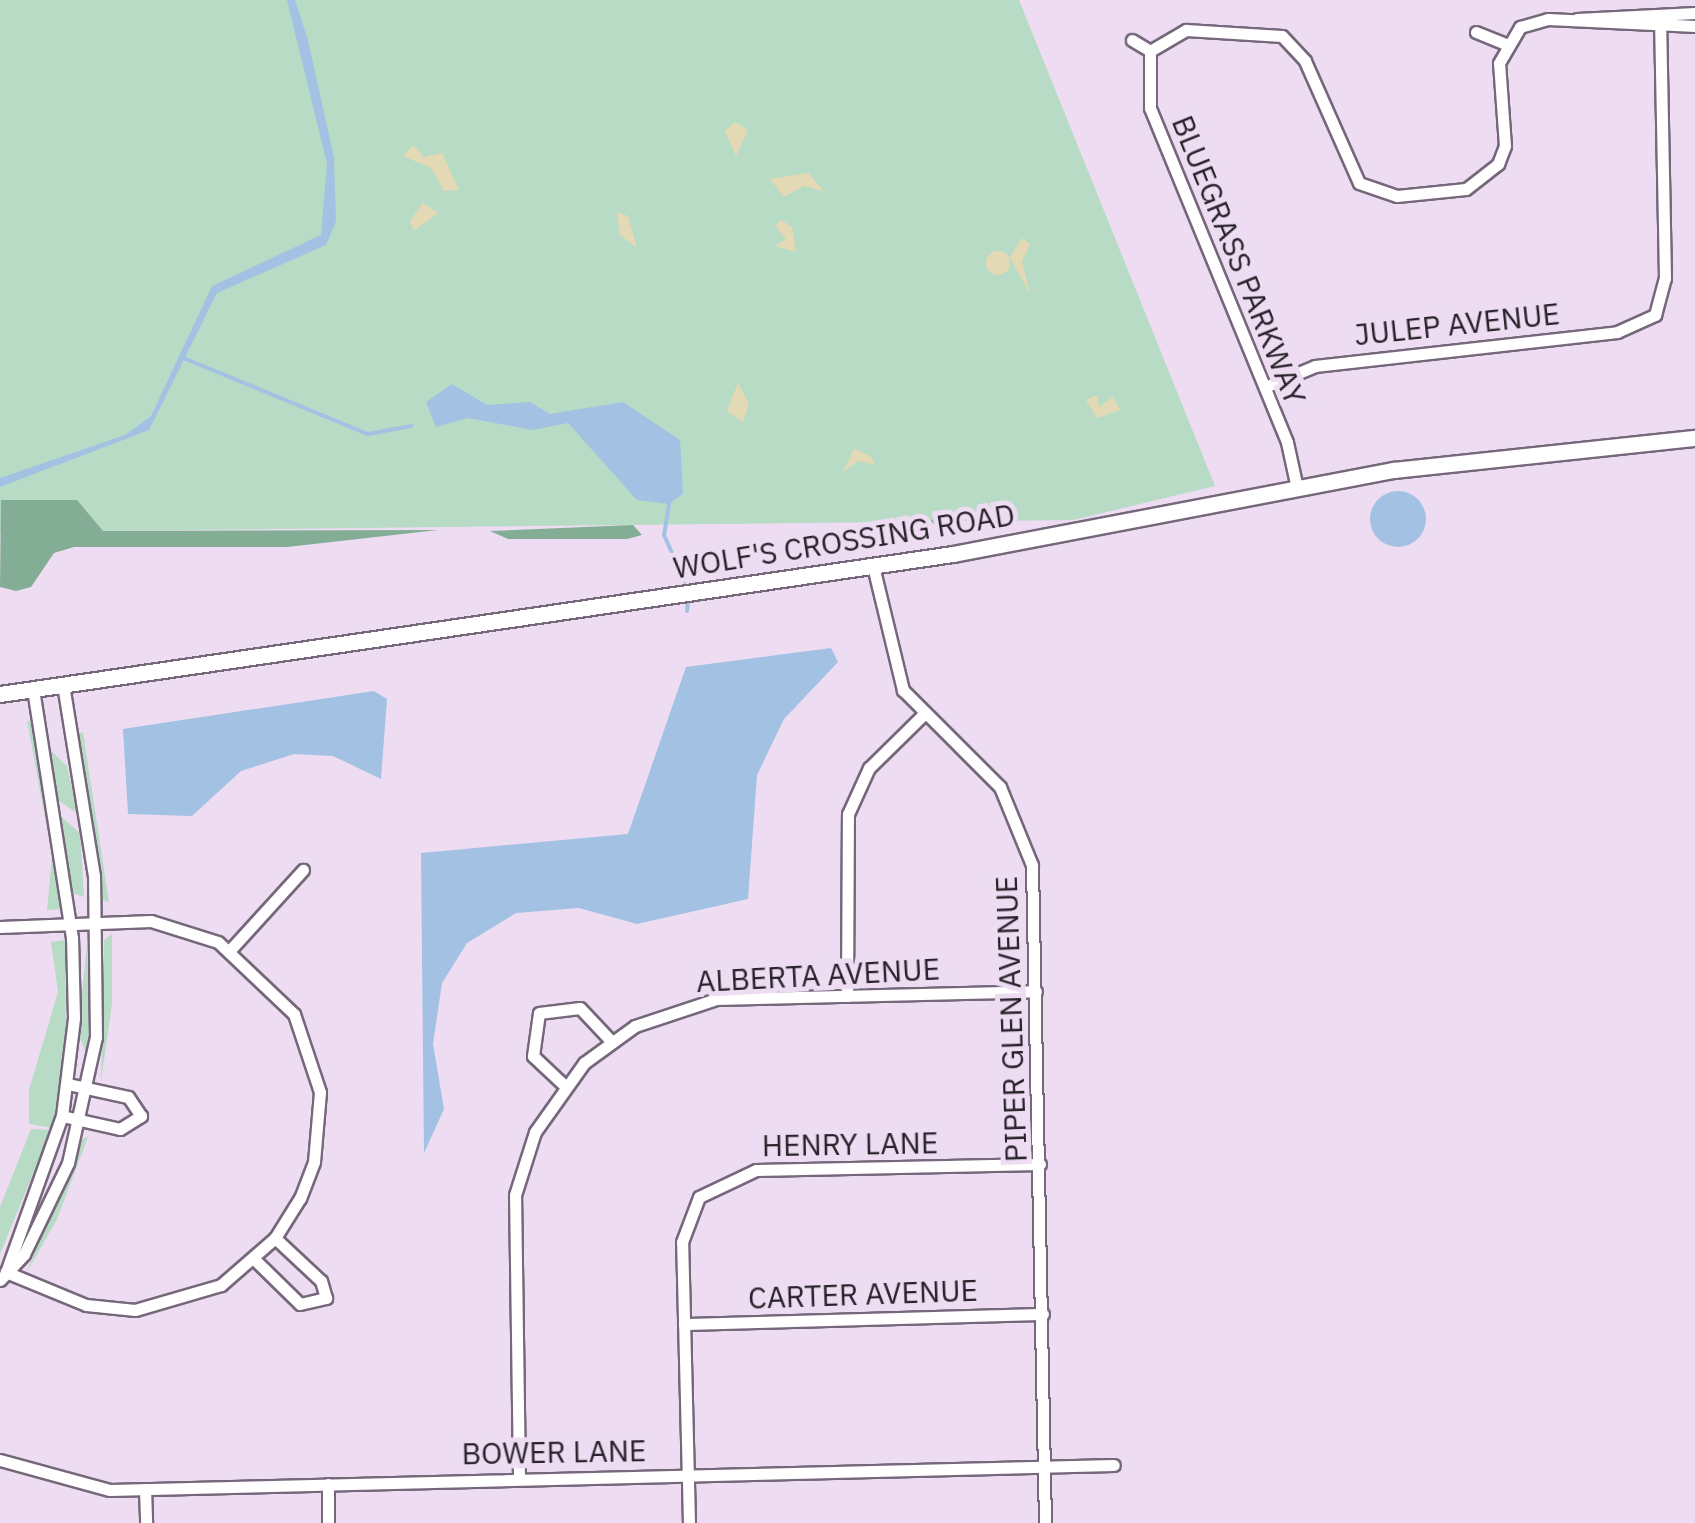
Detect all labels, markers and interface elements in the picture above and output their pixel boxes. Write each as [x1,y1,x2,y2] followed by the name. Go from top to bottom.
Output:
[1165,110,1313,410] street label: BLUEGRASS PARKWAY
[1353,295,1561,353] street label: JULEP AVENUE
[671,496,1017,586] street label: WOLF'S CROSSING ROAD
[988,875,1034,1163] street label: PIPER GLEN AVENUE
[695,951,941,999] street label: ALBERTA AVENUE
[761,1124,939,1164] street label: HENRY LANE
[747,1272,979,1316] street label: CARTER AVENUE
[461,1432,647,1472] street label: BOWER LANE

